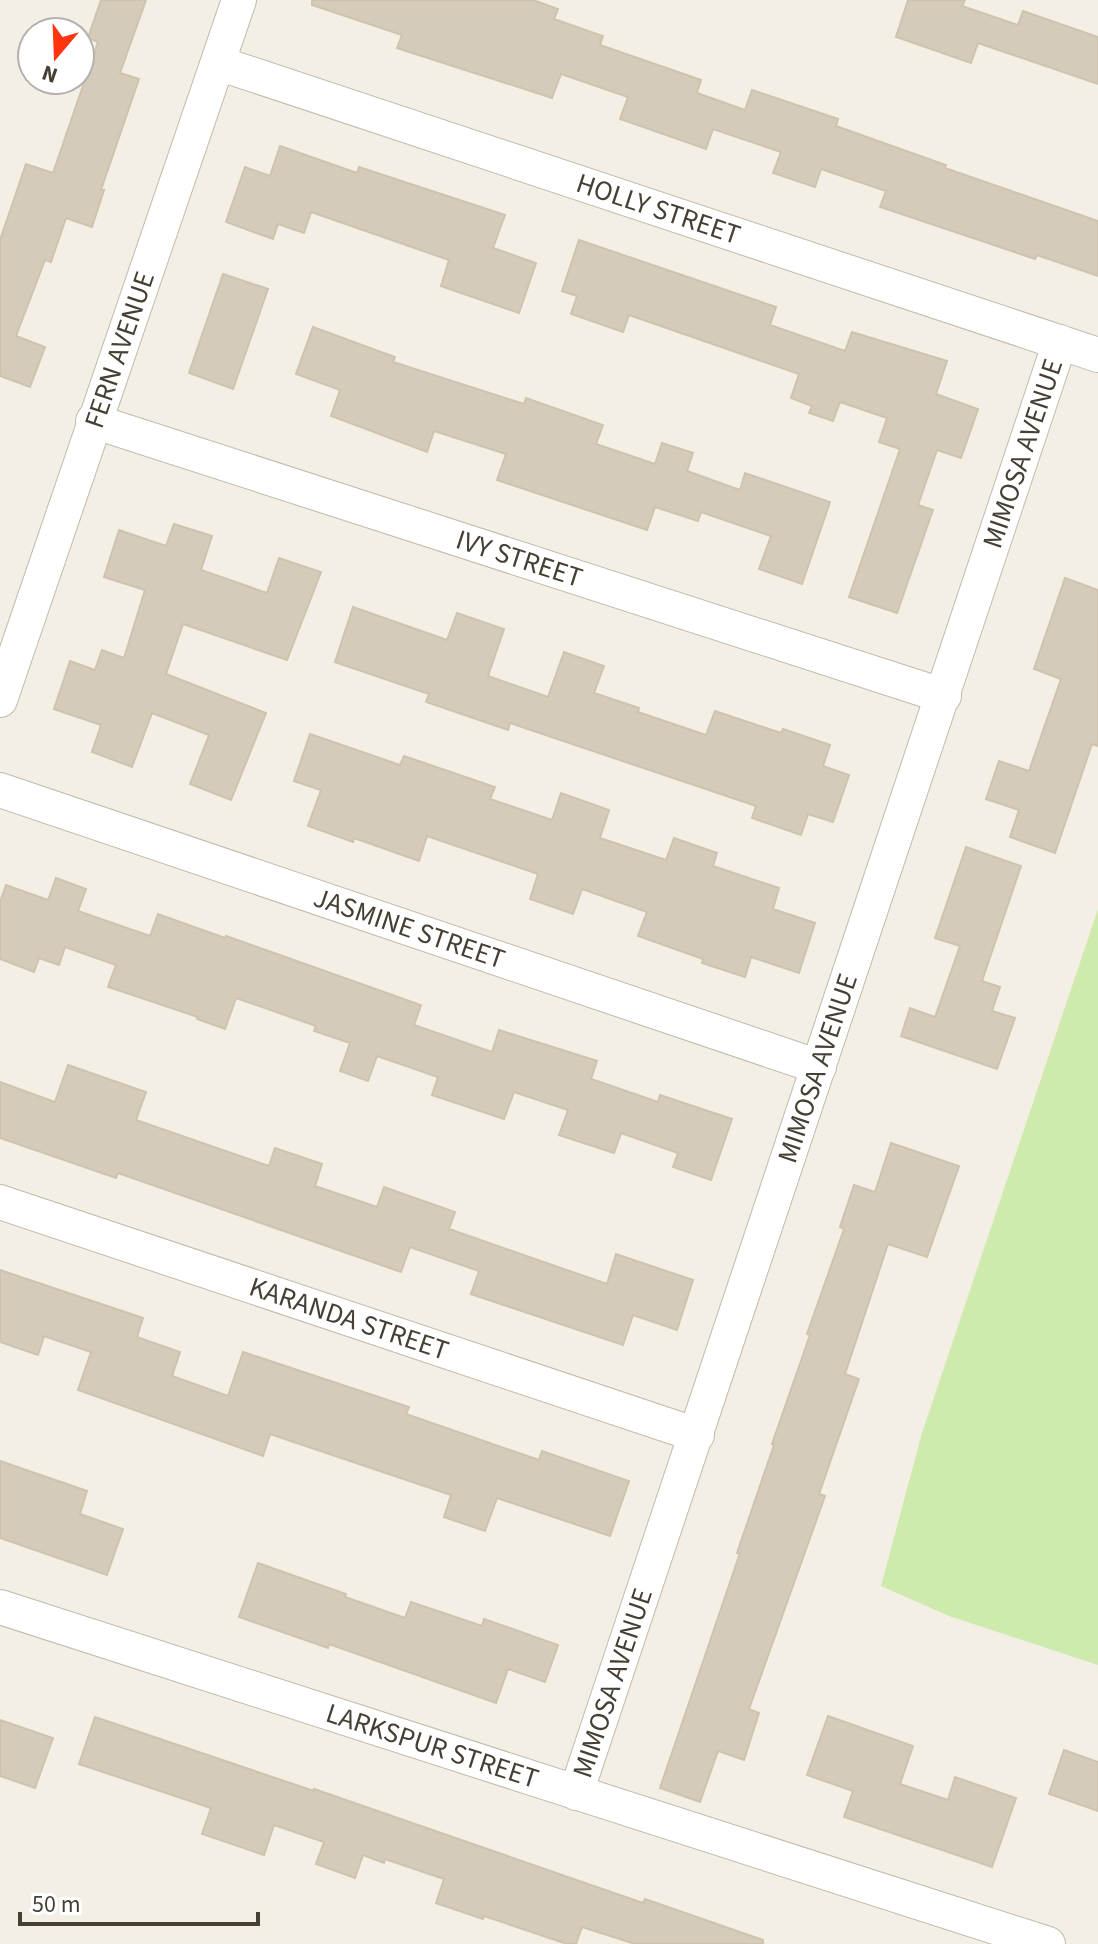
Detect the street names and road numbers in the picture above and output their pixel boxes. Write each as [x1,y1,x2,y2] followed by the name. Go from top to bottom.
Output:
[571,163,746,255] street label: HOLLY STREET
[74,266,165,434] street label: FERN AVENUE
[973,354,1073,554] street label: MIMOSA AVENUE
[451,520,588,598] street label: IVY STREET
[308,877,510,979] street label: JASMINE STREET
[768,968,868,1168] street label: MIMOSA AVENUE
[244,1267,454,1371] street label: KARANDA STREET
[562,1583,663,1783] street label: MIMOSA AVENUE
[321,1693,544,1799] street label: LARKSPUR STREET

